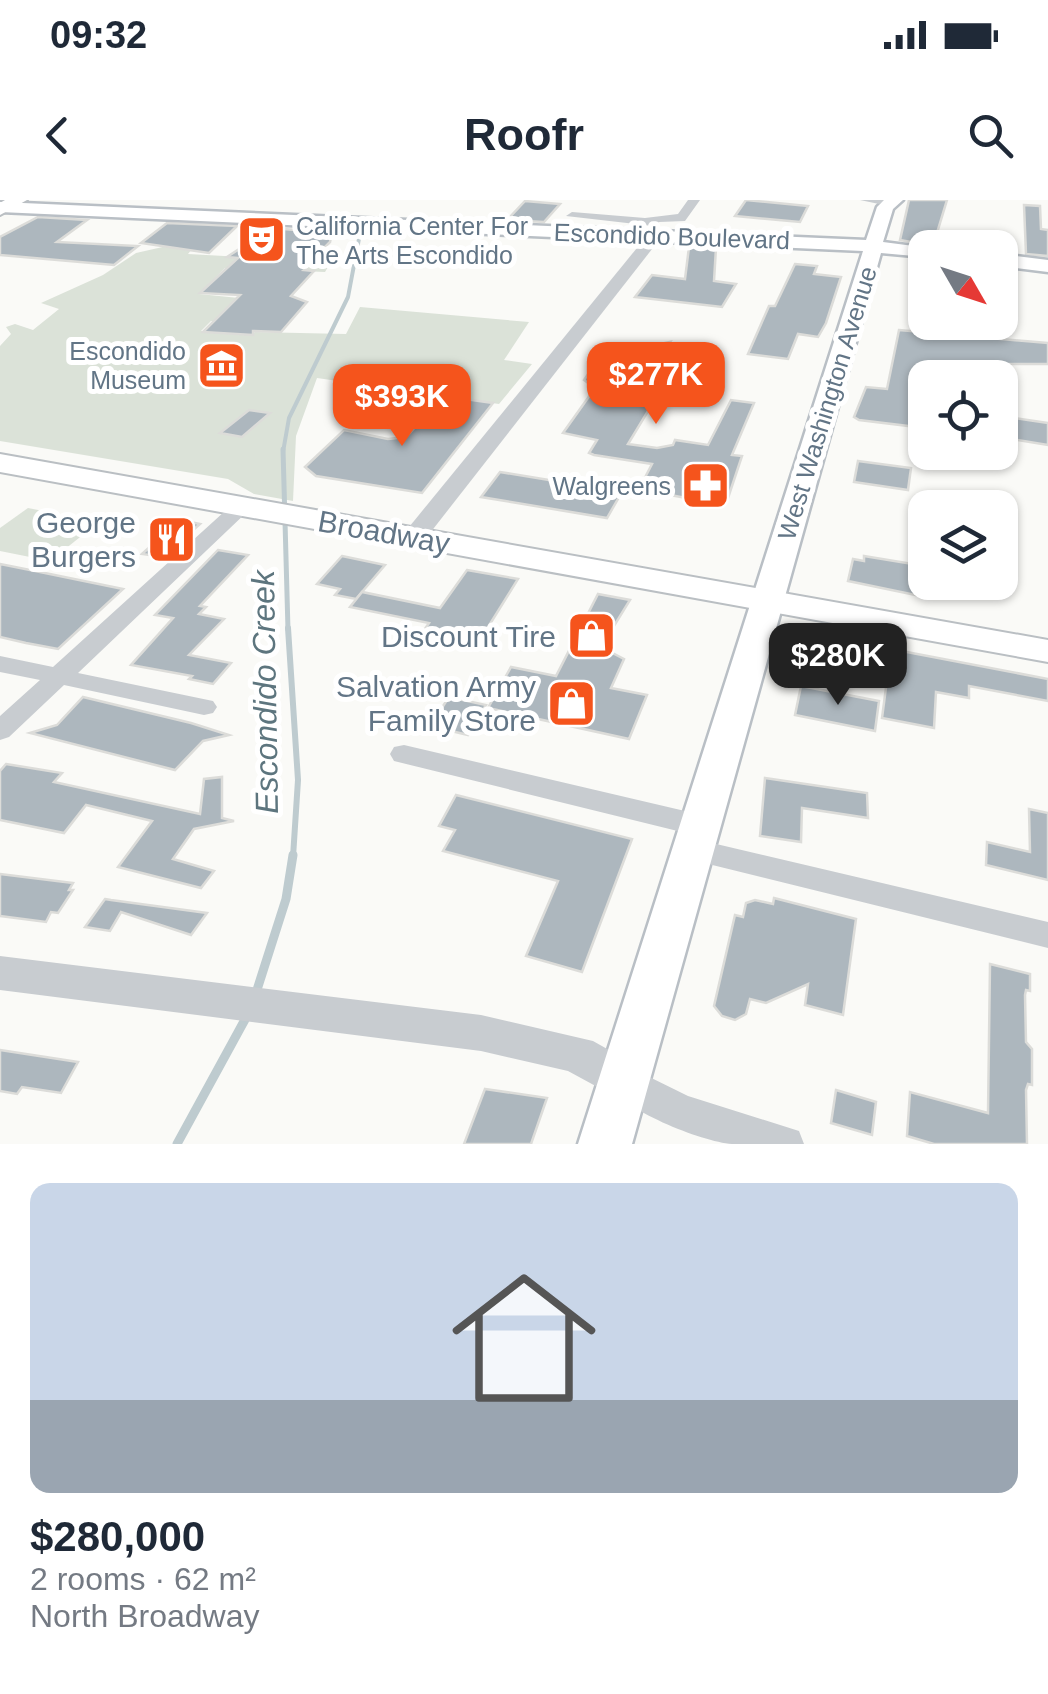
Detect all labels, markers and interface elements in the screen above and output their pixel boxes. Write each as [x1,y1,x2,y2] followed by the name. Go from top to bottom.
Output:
[50,14,147,56] text: 09:32
[30,108,85,163] icon: back
[963,108,1018,163] icon: search
[464,109,584,160] text: Roofr
[296,212,528,269] place label: California Center For The Arts Escondido
[235,214,287,266] theatre icon: California Center For The Arts Escondido
[553,218,791,254] street label: Escondido Boulevard
[908,230,1018,340] north arrow
[908,230,1018,600] map controls
[772,263,882,543] street label: West Washington Avenue
[69,337,186,394] place label: Escondido Museum
[195,339,247,391] museum icon: Escondido Museum
[586,342,726,427] pin: $277K
[609,356,703,392] text: $277K
[908,360,1018,470] button: locate
[332,364,472,449] pin: $393K
[355,378,449,414] text: $393K
[680,460,732,512] pharmacy icon: Walgreens
[552,472,671,500] place label: Walgreens
[908,490,1018,600] button: layers
[315,504,453,560] street label: Broadway
[31,506,136,573] place label: George Burgers
[145,513,197,565] restaurant icon: George Burgers
[245,568,285,814] water label: Escondido Creek
[565,610,617,662] shop icon: Discount Tire
[381,620,556,653] place label: Discount Tire
[768,623,908,708] pin: $280K
[791,637,885,673] text: $280K
[336,670,536,737] place label: Salvation Army Family Store
[545,677,597,729] shop icon: Salvation Army Family Store
[434,1248,614,1428] icon: home
[30,1513,205,1560] text: $280,000
[30,1561,256,1597] text: 2 rooms · 62 m²
[30,1598,259,1634] text: North Broadway

